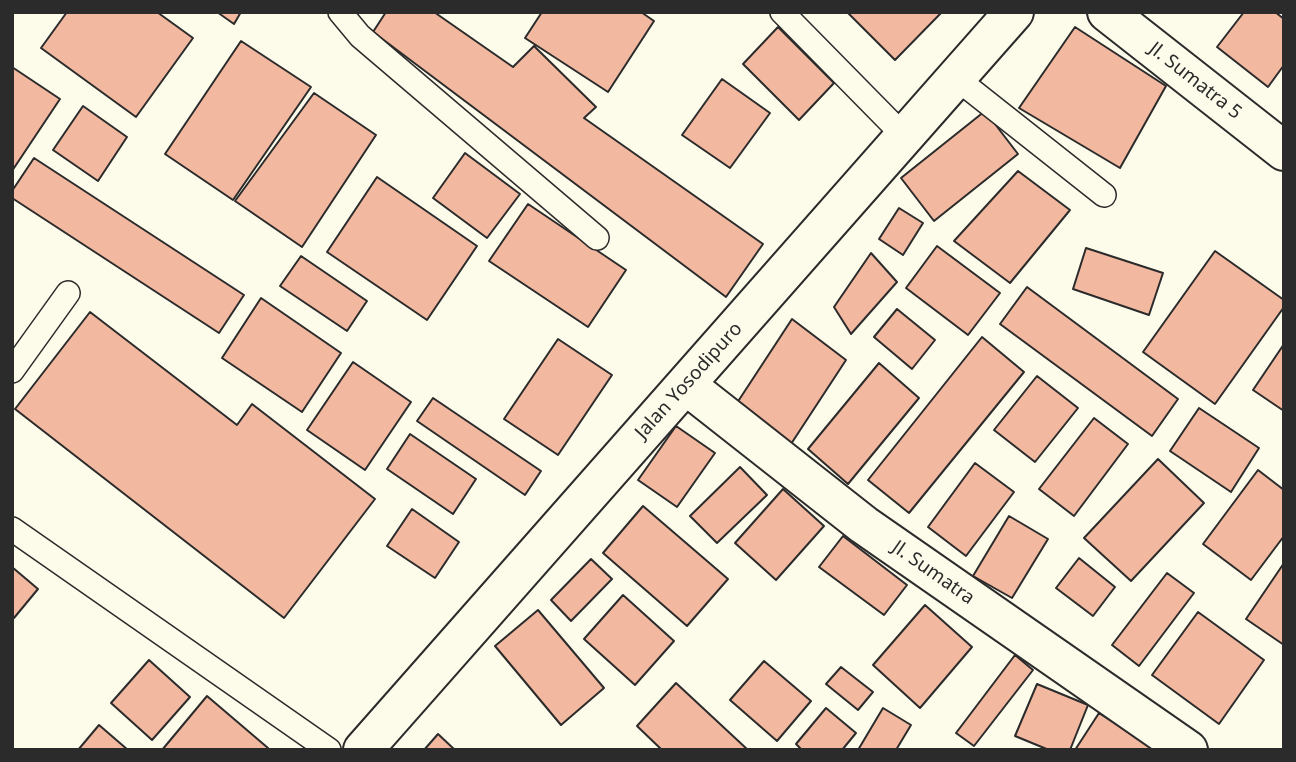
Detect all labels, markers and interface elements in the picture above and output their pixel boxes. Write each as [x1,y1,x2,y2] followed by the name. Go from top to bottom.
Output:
[1144,38,1246,124] street label: Jl. Sumatra 5
[631,318,747,444] street label: Jalan Yosodipuro
[887,536,979,610] street label: Jl. Sumatra

